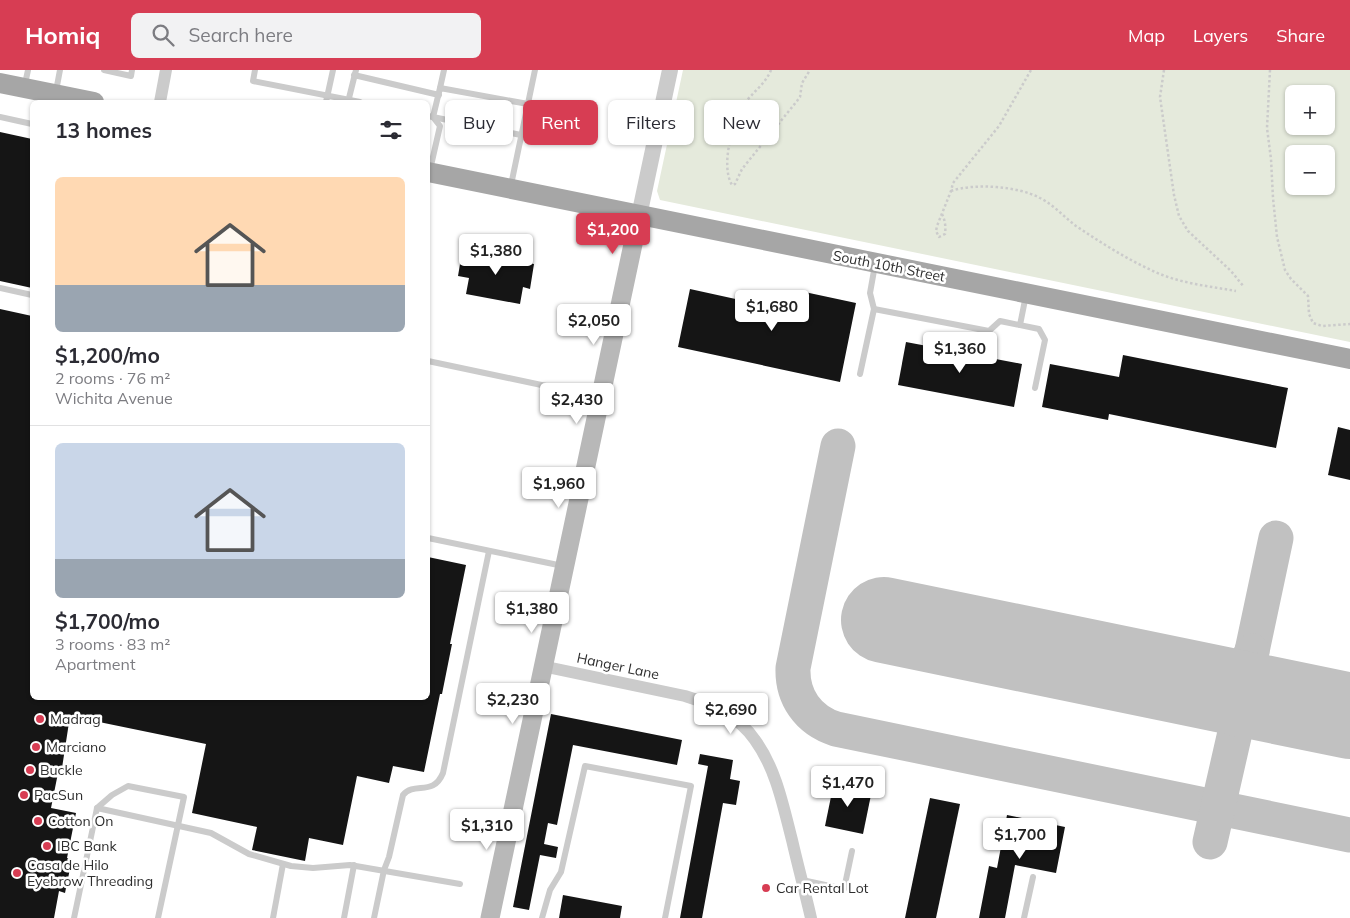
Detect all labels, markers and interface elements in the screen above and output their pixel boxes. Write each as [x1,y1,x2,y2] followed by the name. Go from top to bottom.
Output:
[131,13,481,58] search box
[25,20,101,50] text: Homiq
[149,21,177,49] icon: search
[189,23,293,47] text: Search here
[1128,24,1165,47] text: Map
[1193,24,1248,47] text: Layers
[1276,24,1325,47] text: Share
[1285,85,1335,195] map controls
[1285,85,1335,135] button: +
[445,100,513,145] chip: Buy
[523,100,598,145] chip: Rent
[608,100,694,145] chip: Filters
[704,100,779,145] chip: New
[377,116,405,144] icon: filters
[55,117,152,143] text: 13 homes
[1285,145,1335,195] button: −
[185,210,275,300] icon: home
[572,212,654,255] pin: $1,200
[587,219,639,239] text: $1,200
[455,234,537,276] pin: $1,380
[470,240,522,260] text: $1,380
[831,246,947,286] street label: South 10th Street
[731,290,813,332] pin: $1,680
[746,296,798,316] text: $1,680
[553,304,635,346] pin: $2,050
[568,310,620,330] text: $2,050
[919,332,1001,374] pin: $1,360
[934,338,986,358] text: $1,360
[55,342,160,368] text: $1,200/mo
[55,368,170,388] text: 2 rooms · 76 m²
[536,382,618,425] pin: $2,430
[55,388,173,408] text: Wichita Avenue
[551,389,603,409] text: $2,430
[518,466,600,509] pin: $1,960
[533,473,585,493] text: $1,960
[185,475,275,565] icon: home
[491,592,573,634] pin: $1,380
[506,598,558,618] text: $1,380
[55,608,160,634] text: $1,700/mo
[55,634,170,654] text: 3 rooms · 83 m²
[575,648,661,684] street label: Hanger Lane
[55,654,136,674] text: Apartment
[472,682,554,725] pin: $2,230
[487,689,539,709] text: $2,230
[690,692,772,735] pin: $2,690
[705,699,757,719] text: $2,690
[50,710,101,728] place label: Madrag
[34,713,46,725] marker: Madrag
[46,738,106,756] place label: Marciano
[30,741,42,753] marker: Marciano
[40,761,83,779] place label: Buckle
[24,764,36,776] marker: Buckle
[807,766,889,808] pin: $1,470
[822,772,874,792] text: $1,470
[34,786,83,804] place label: PacSun
[18,789,30,801] marker: PacSun
[446,808,528,851] pin: $1,310
[48,812,113,830] place label: Cotton On
[32,815,44,827] marker: Cotton On
[461,815,513,835] text: $1,310
[979,818,1061,860] pin: $1,700
[994,824,1046,844] text: $1,700
[57,837,117,855] place label: IBC Bank
[41,840,53,852] marker: IBC Bank
[27,856,153,890] place label: Casa de Hilo Eyebrow Threading
[11,867,23,879] marker: Casa de Hilo Eyebrow Threading
[776,879,869,897] place label: Car Rental Lot
[760,882,772,894] marker: Car Rental Lot

